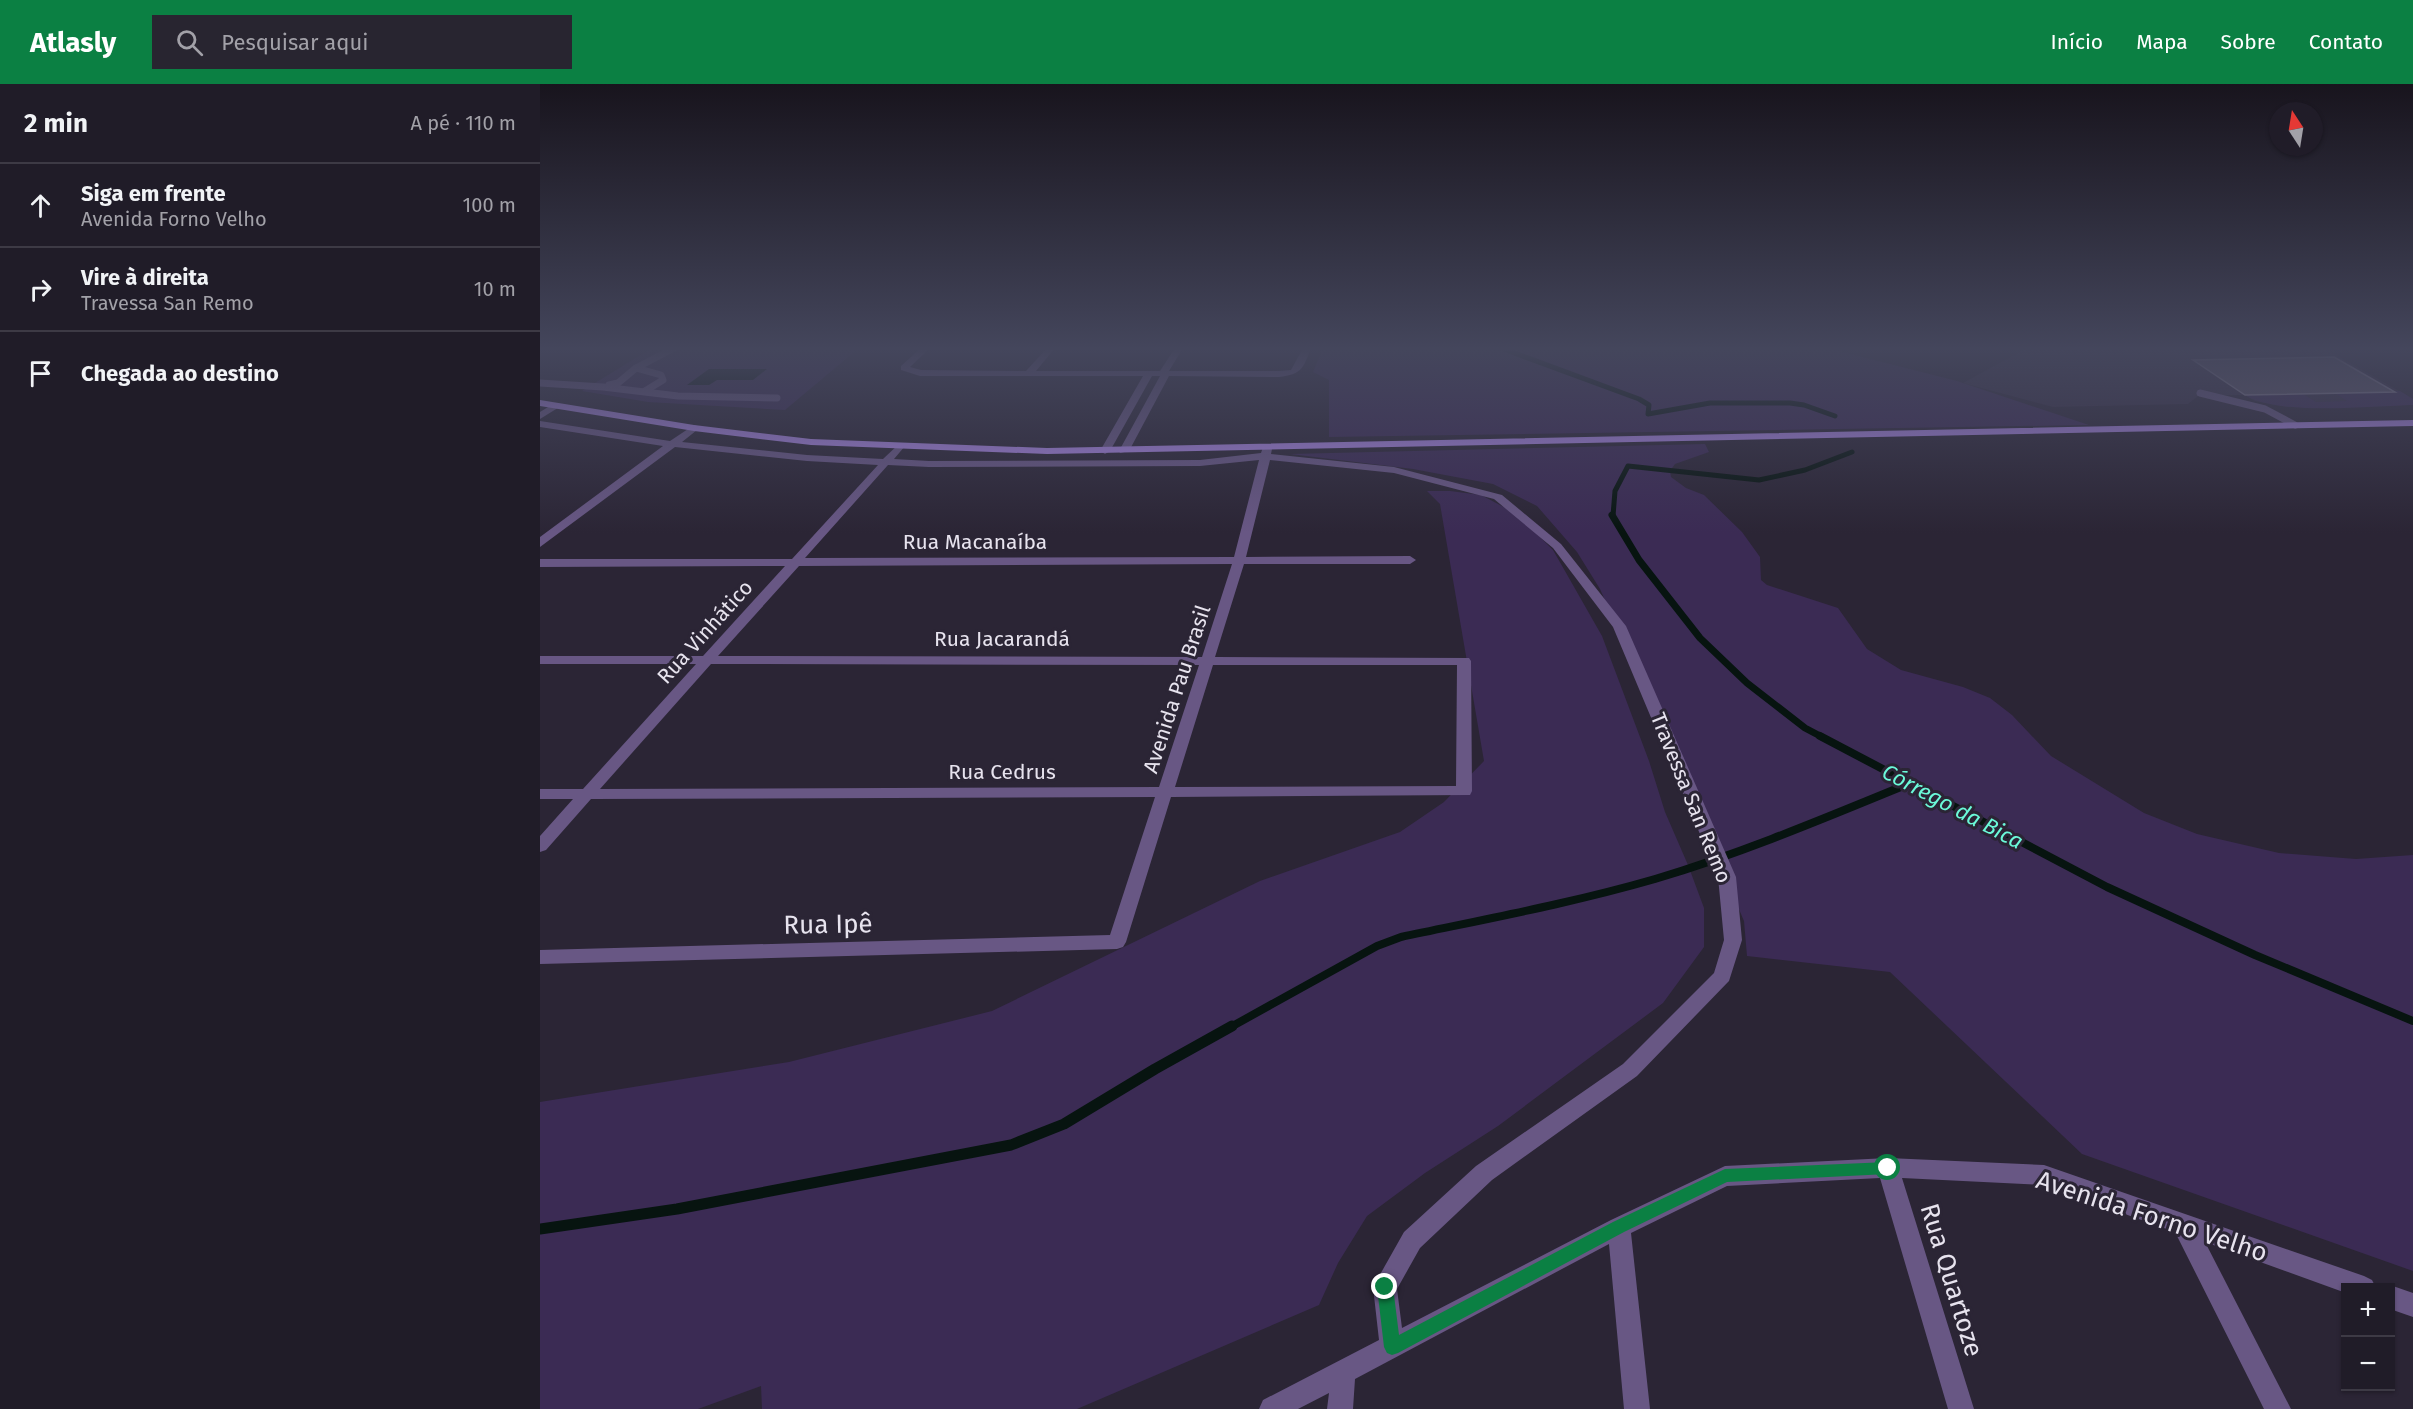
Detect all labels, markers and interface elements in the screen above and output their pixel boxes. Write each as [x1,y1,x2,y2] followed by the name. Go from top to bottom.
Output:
[152,15,572,69] search box
[30,26,116,59] text: Atlasly
[173,26,206,59] icon: search
[221,29,368,56] text: Pesquisar aqui
[2050,29,2103,55] text: Início
[2136,29,2188,55] text: Mapa
[2221,29,2276,55] text: Sobre
[2309,29,2383,55] text: Contato
[2269,102,2323,156] north arrow
[24,108,88,139] text: 2 min
[410,111,516,135] text: A pé · 110 m
[81,180,226,207] text: Siga em frente
[24,189,57,222] icon: ahead
[463,193,516,217] text: 100 m
[81,207,267,231] text: Avenida Forno Velho
[81,264,209,291] text: Vire à direita
[24,273,57,306] icon: right
[474,277,516,301] text: 10 m
[81,291,254,315] text: Travessa San Remo
[24,357,57,390] icon: arrive
[81,360,279,387] text: Chegada ao destino
[903,529,1047,555] street label: Rua Macanaíba
[652,575,758,689] street label: Rua Vinhático
[1138,602,1216,776] street label: Avenida Pau Brasil
[934,626,1070,652] street label: Rua Jacarandá
[1645,709,1737,887] street label: Travessa San Remo
[1878,758,2028,855] water label: Córrego da Bica
[948,759,1056,785] street label: Rua Cedrus
[783,908,873,941] street label: Rua Ipê
[1874,1154,1900,1180] route start
[2032,1164,2271,1269] street label: Avenida Forno Velho
[1914,1200,1990,1360] street label: Rua Quartoze
[1371,1273,1397,1299] route end
[2341,1283,2395,1391] map controls
[2341,1283,2395,1337] button: +
[2341,1337,2395,1391] button: −

